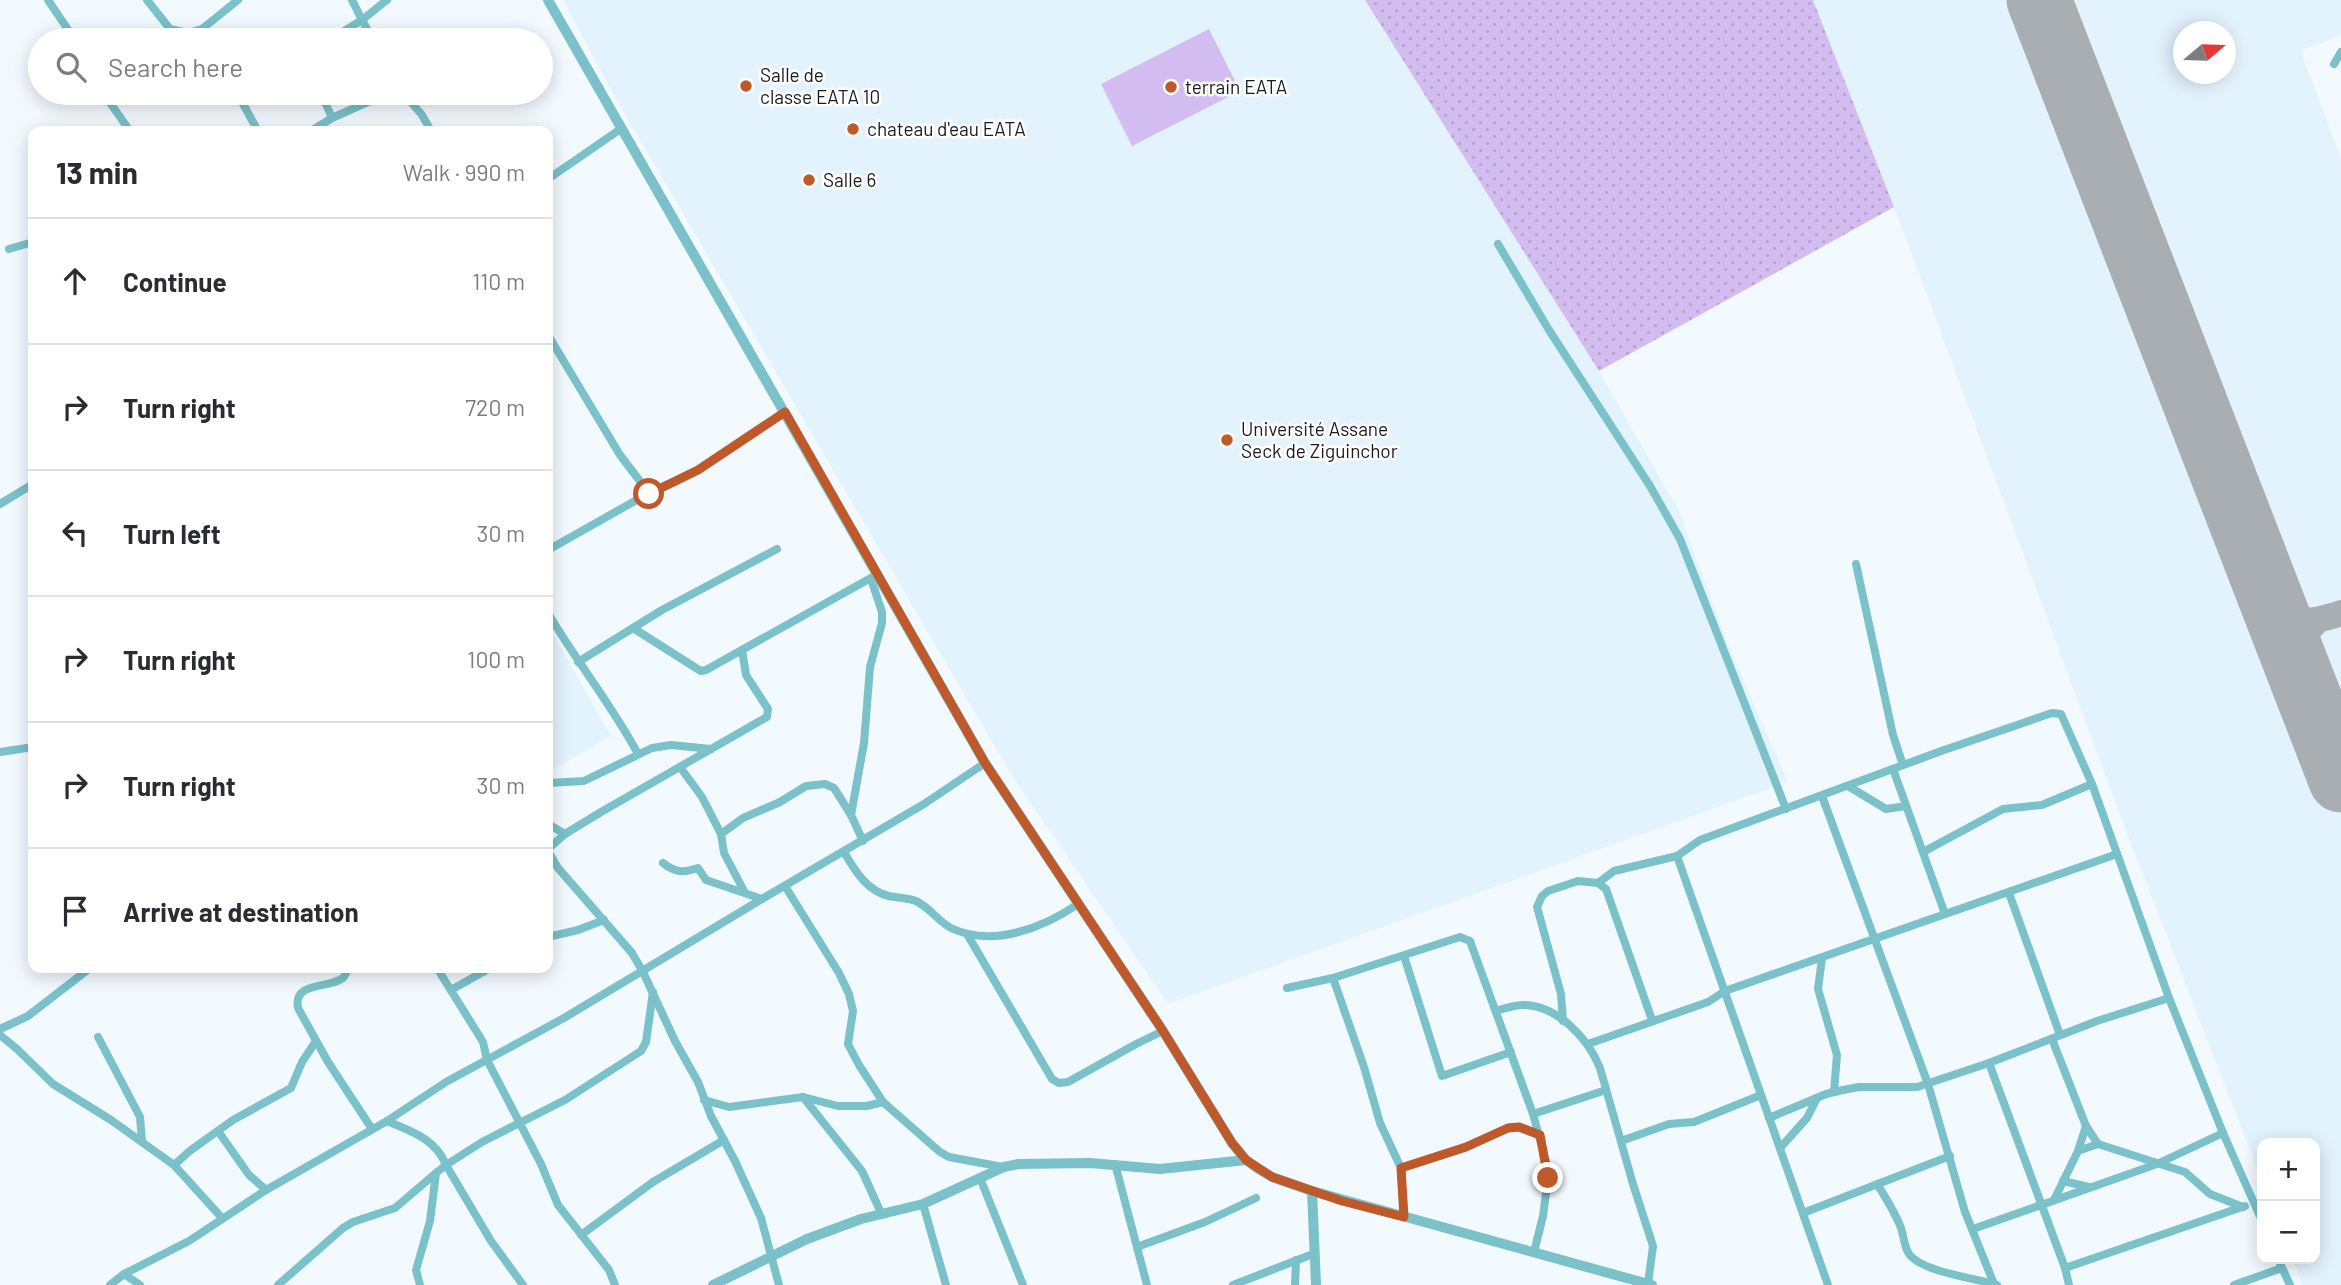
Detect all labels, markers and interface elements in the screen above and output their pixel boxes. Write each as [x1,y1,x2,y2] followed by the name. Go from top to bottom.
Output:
[2173,21,2236,84] north arrow
[28,28,553,105] search box
[52,48,90,86] icon: search
[108,51,243,82] text: Search here
[760,63,880,108] place label: Salle de classe EATA 10
[1185,75,1287,98] place label: terrain EATA
[738,78,754,94] marker: Salle de classe EATA 10
[1163,79,1179,95] marker: terrain EATA
[867,117,1026,140] place label: chateau d'eau EATA
[845,121,861,137] marker: chateau d'eau EATA
[56,154,138,190] text: 13 min
[403,158,525,186] text: Walk · 990 m
[823,168,876,191] place label: Salle 6
[801,172,817,188] marker: Salle 6
[56,262,94,300] icon: ahead
[123,266,227,297] text: Continue
[472,267,525,295] text: 110 m
[56,388,94,426] icon: right
[123,392,236,423] text: Turn right
[465,393,525,421] text: 720 m
[1241,417,1398,462] place label: Université Assane Seck de Ziguinchor
[1219,432,1235,448] marker: Université Assane Seck de Ziguinchor
[633,478,664,509] route start
[56,514,94,552] icon: left
[123,518,221,549] text: Turn left
[477,519,525,547] text: 30 m
[56,640,94,678] icon: right
[123,644,236,675] text: Turn right
[467,645,525,673] text: 100 m
[56,766,94,804] icon: right
[123,770,236,801] text: Turn right
[477,771,525,799] text: 30 m
[56,892,94,930] icon: arrive
[123,896,359,927] text: Arrive at destination
[2257,1138,2320,1264] map controls
[2257,1138,2320,1201] button: +
[1532,1162,1563,1193] route end
[2257,1201,2320,1264] button: −

